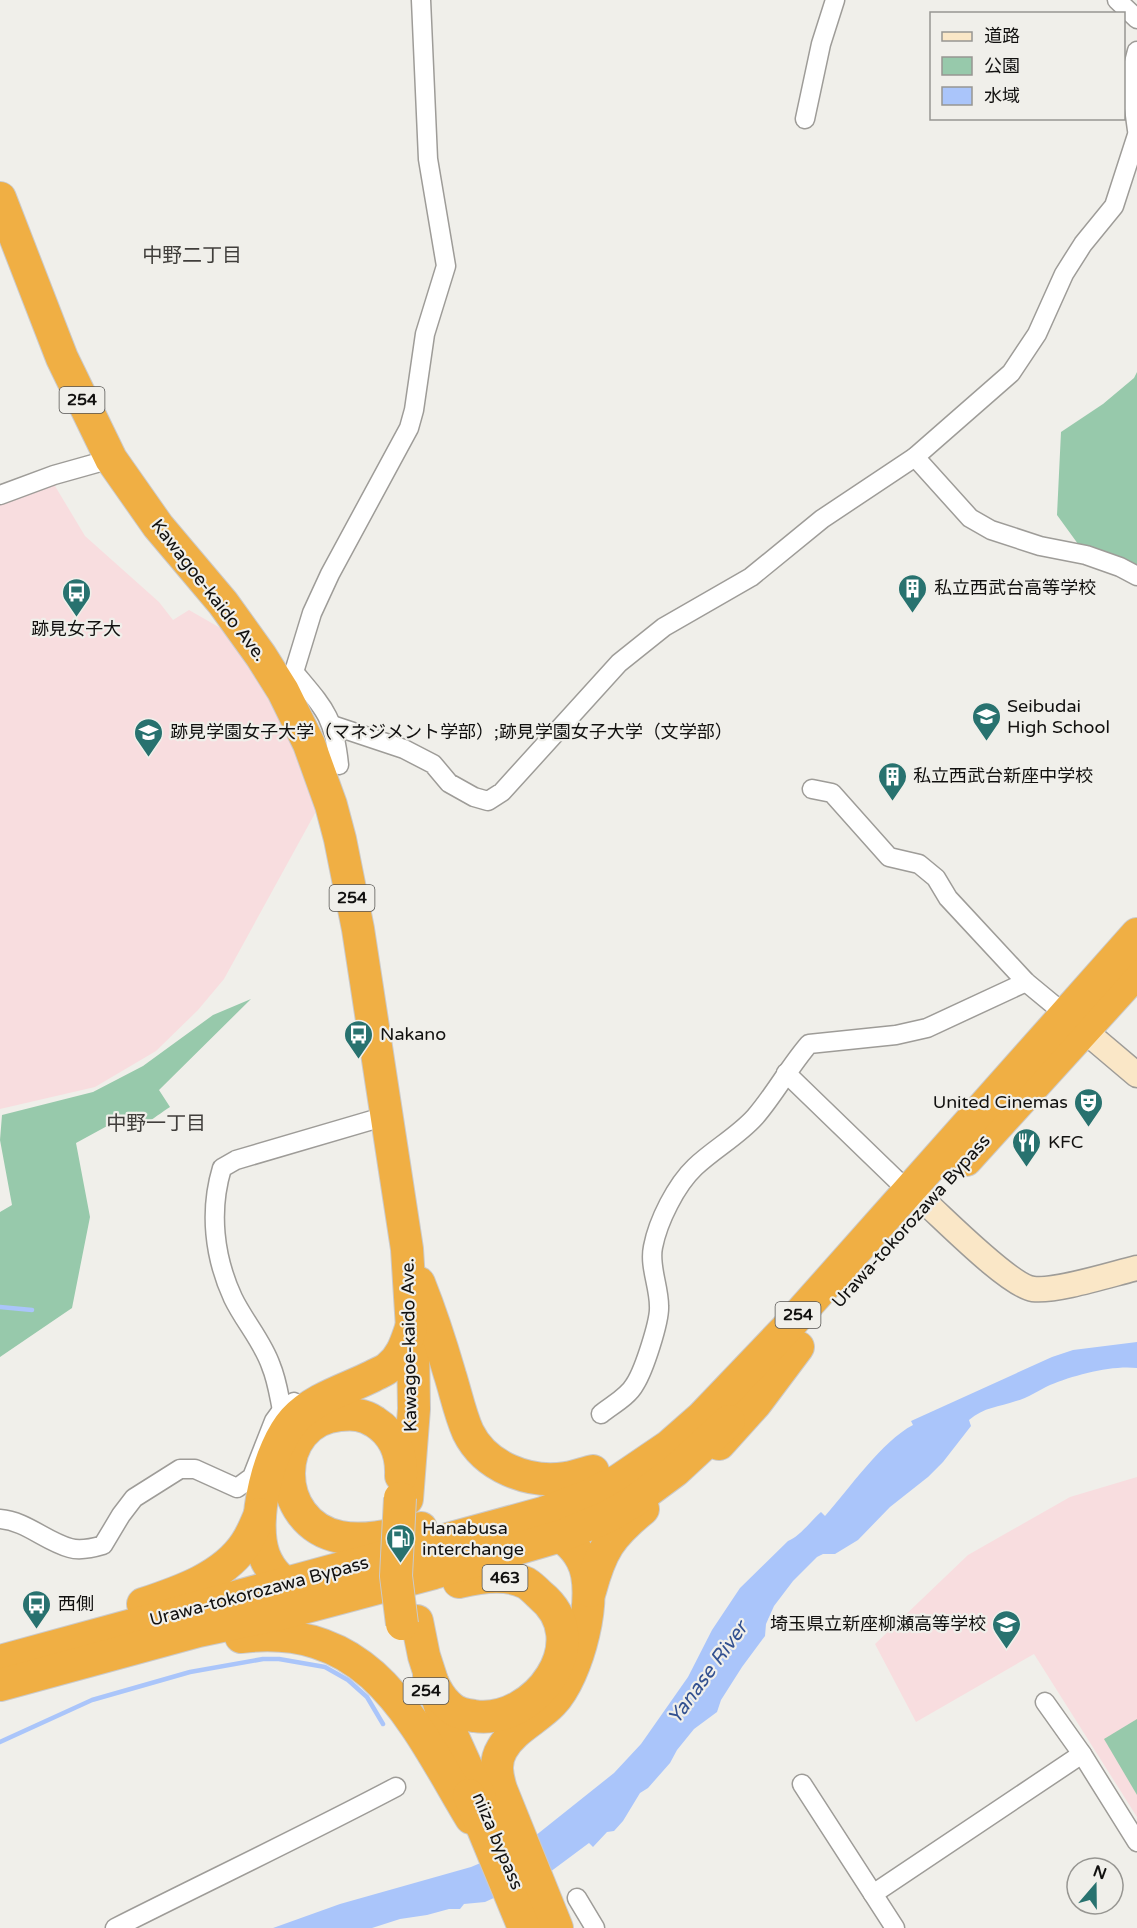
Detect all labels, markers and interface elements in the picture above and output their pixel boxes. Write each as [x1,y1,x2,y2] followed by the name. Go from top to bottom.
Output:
[930,12,1125,120] legend
[984,25,1020,47] text: 道路
[984,55,1020,77] text: 公園
[984,85,1020,107] text: 水域
[142,244,242,268] district label: 中野二丁目
[60,387,104,413] road number: 254
[147,515,271,665] street label: Kawagoe-kaido Ave.
[897,572,929,614] building icon: 私立西武台高等学校
[60,576,92,618] bus stop icon: 跡見女子大
[934,577,1096,599] place label: 私立西武台高等学校
[31,618,121,640] place label: 跡見女子大
[1007,695,1110,738] place label: Seibudai High School
[970,700,1002,742] school or university icon: Seibudai High School
[133,716,165,758] school or university icon: 跡見学園女子大学（マネジメント学部）;跡見学園女子大学（文学部）
[170,721,733,743] place label: 跡見学園女子大学（マネジメント学部）;跡見学園女子大学（文学部）
[876,760,908,802] building icon: 私立西武台新座中学校
[913,765,1093,787] place label: 私立西武台新座中学校
[330,885,374,911] road number: 254
[343,1018,375,1060] bus stop icon: Nakano
[380,1023,446,1045] place label: Nakano
[1073,1086,1105,1128] theatre icon: United Cinemas
[933,1091,1068,1113] place label: United Cinemas
[106,1112,206,1136] district label: 中野一丁目
[1011,1126,1043,1168] restaurant icon: KFC
[827,1130,995,1312] street label: Urawa-tokorozawa Bypass
[1048,1131,1083,1153] place label: KFC
[396,1258,422,1432] street label: Kawagoe-kaido Ave.
[776,1302,820,1328] road number: 254
[422,1517,524,1560] place label: Hanabusa interchange
[385,1522,417,1564] fuel station icon: Hanabusa interchange
[147,1551,371,1631] street label: Urawa-tokorozawa Bypass
[482,1565,528,1591] road number: 463
[21,1588,53,1630] bus stop icon: 西側
[58,1593,94,1615] place label: 西側
[991,1608,1023,1650] school or university icon: 埼玉県立新座柳瀬高等学校
[770,1613,986,1635] place label: 埼玉県立新座柳瀬高等学校
[663,1615,755,1729] water label: Yanase River
[404,1678,448,1704] road number: 254
[468,1789,528,1893] street label: niiza bypass
[1065,1856,1125,1916] north arrow
[1090,1861,1109,1884] text: N

